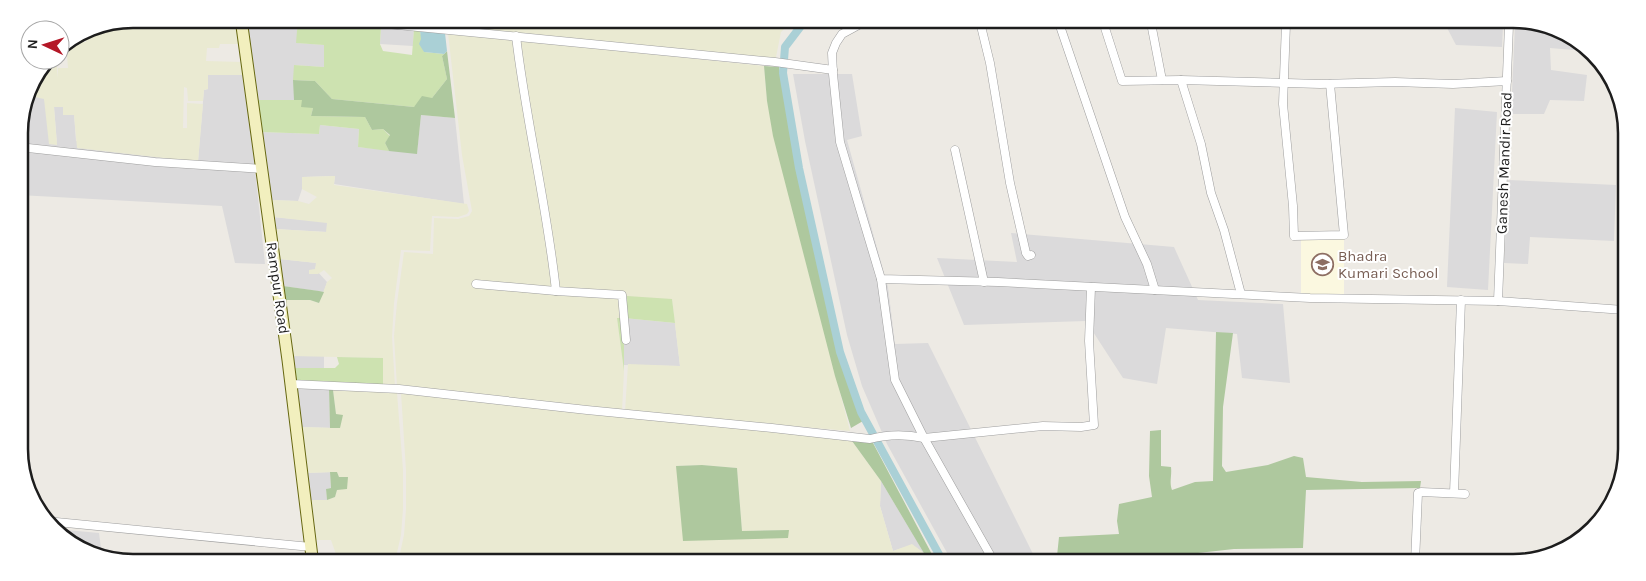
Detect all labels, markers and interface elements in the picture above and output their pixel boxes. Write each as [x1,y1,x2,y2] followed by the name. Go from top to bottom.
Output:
[20,20,70,70] north arrow
[24,39,41,50] text: N
[1493,92,1515,234] street label: Ganesh Mandir Road
[263,241,293,335] street label: Rampur Road
[1338,247,1438,282] place label: Bhadra Kumari School
[1310,253,1334,277] school or university icon: Bhadra Kumari School

